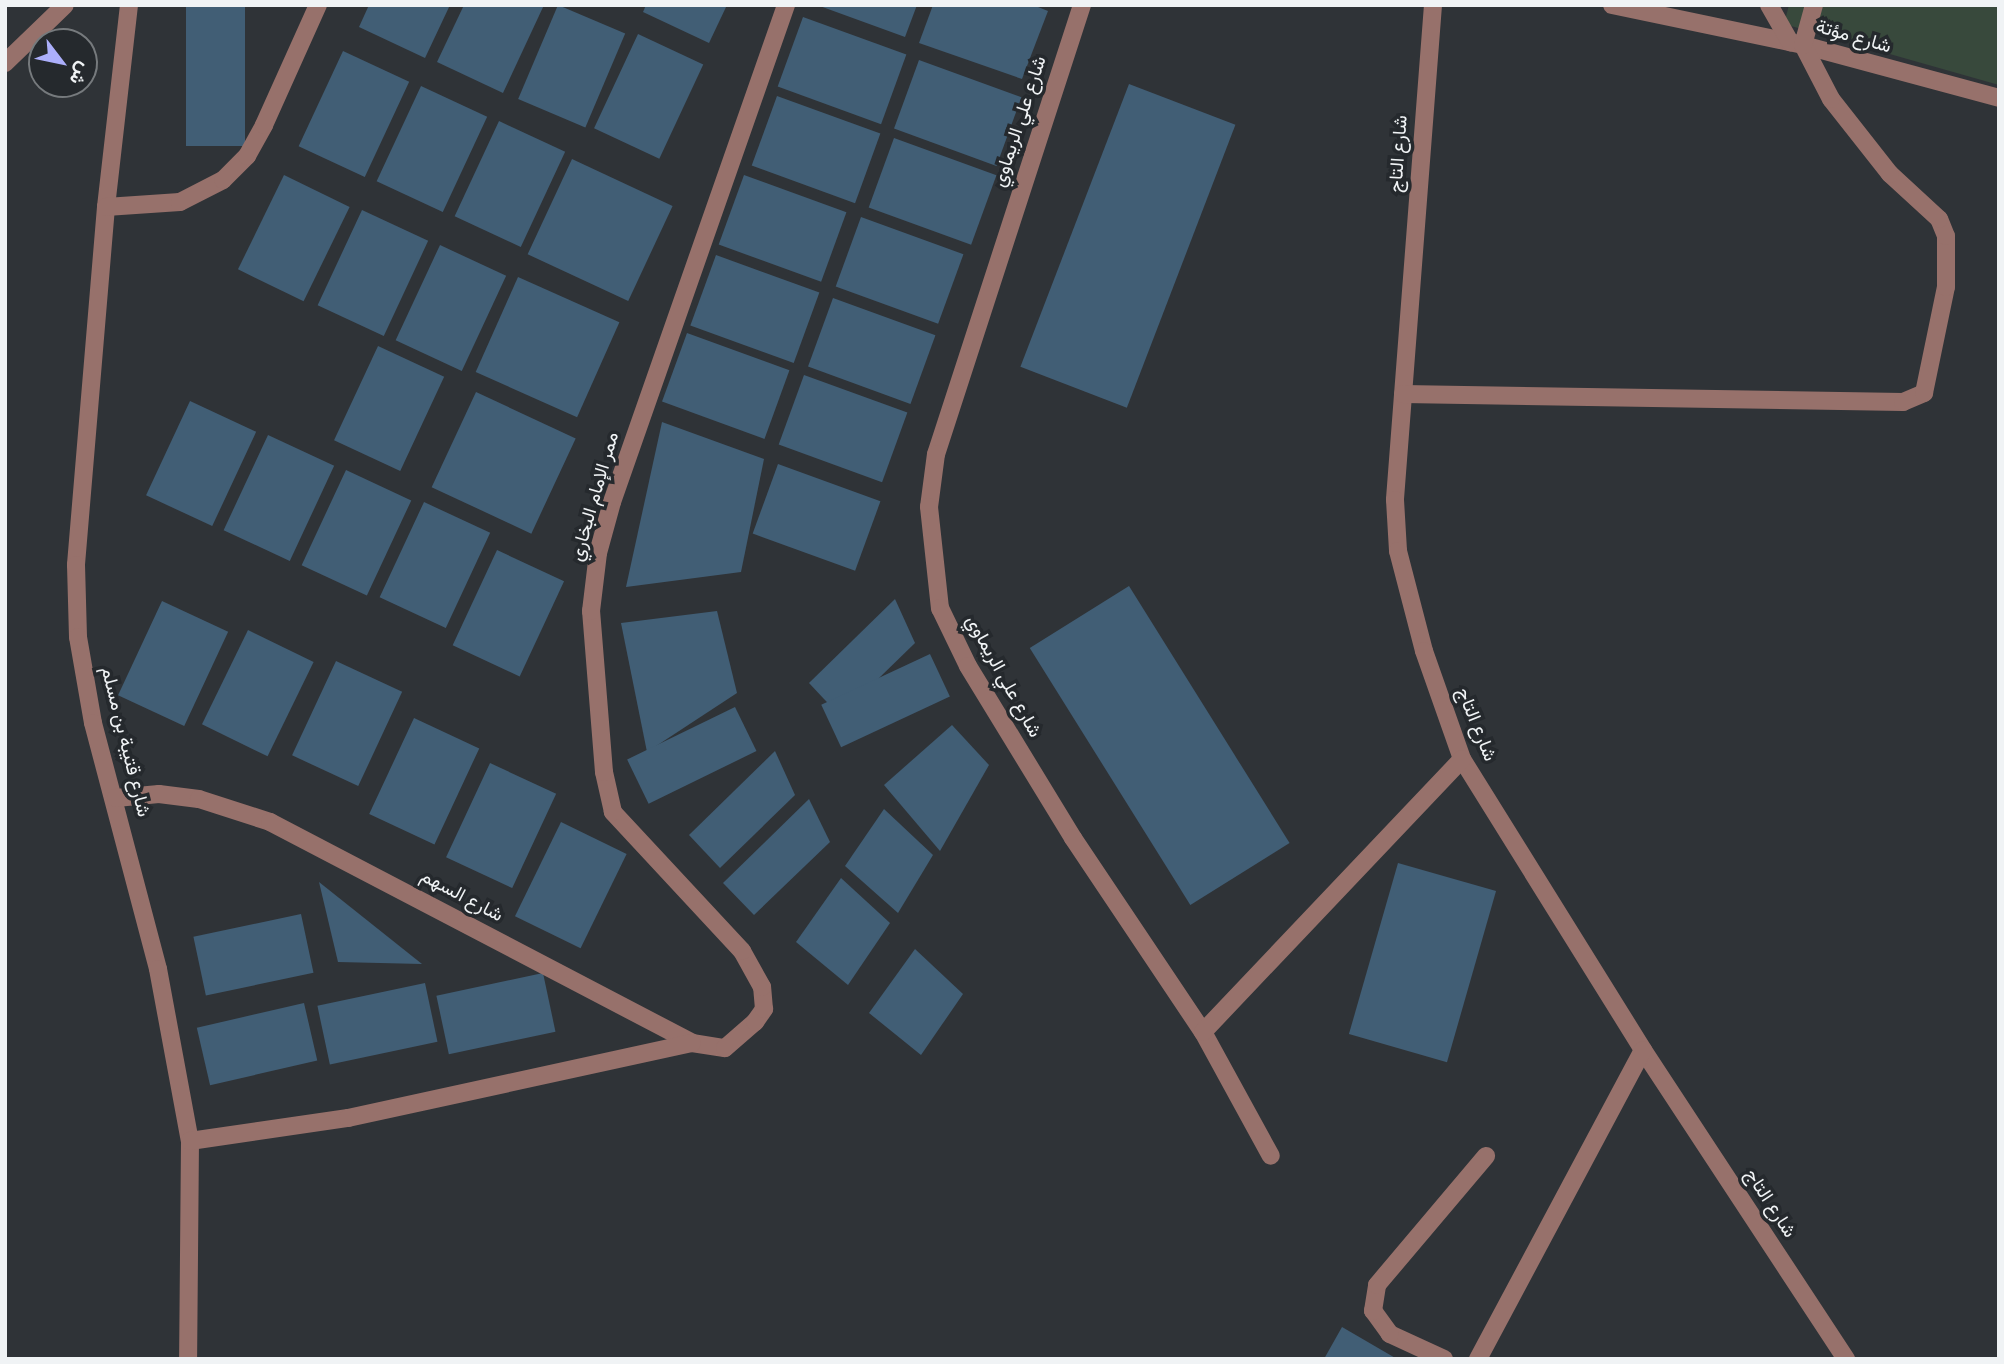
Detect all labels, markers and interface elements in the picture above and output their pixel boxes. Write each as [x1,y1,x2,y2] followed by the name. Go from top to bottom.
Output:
[1813,16,1893,60] street label: شارع مؤتة
[28,28,98,98] north arrow
[989,54,1053,190] street label: شارع علي الريماوي
[63,57,95,89] text: ش
[1386,115,1414,193] street label: شارع التاج
[567,430,625,564] street label: ممر الإمام البخاري
[959,612,1045,742] street label: شارع علي الريماوي
[94,665,154,819] street label: شارع قتيبة بن مسلم
[1450,685,1500,765] street label: شارع التاج
[416,866,506,928] street label: شارع السهم
[1738,1165,1800,1243] street label: شارع التاج

